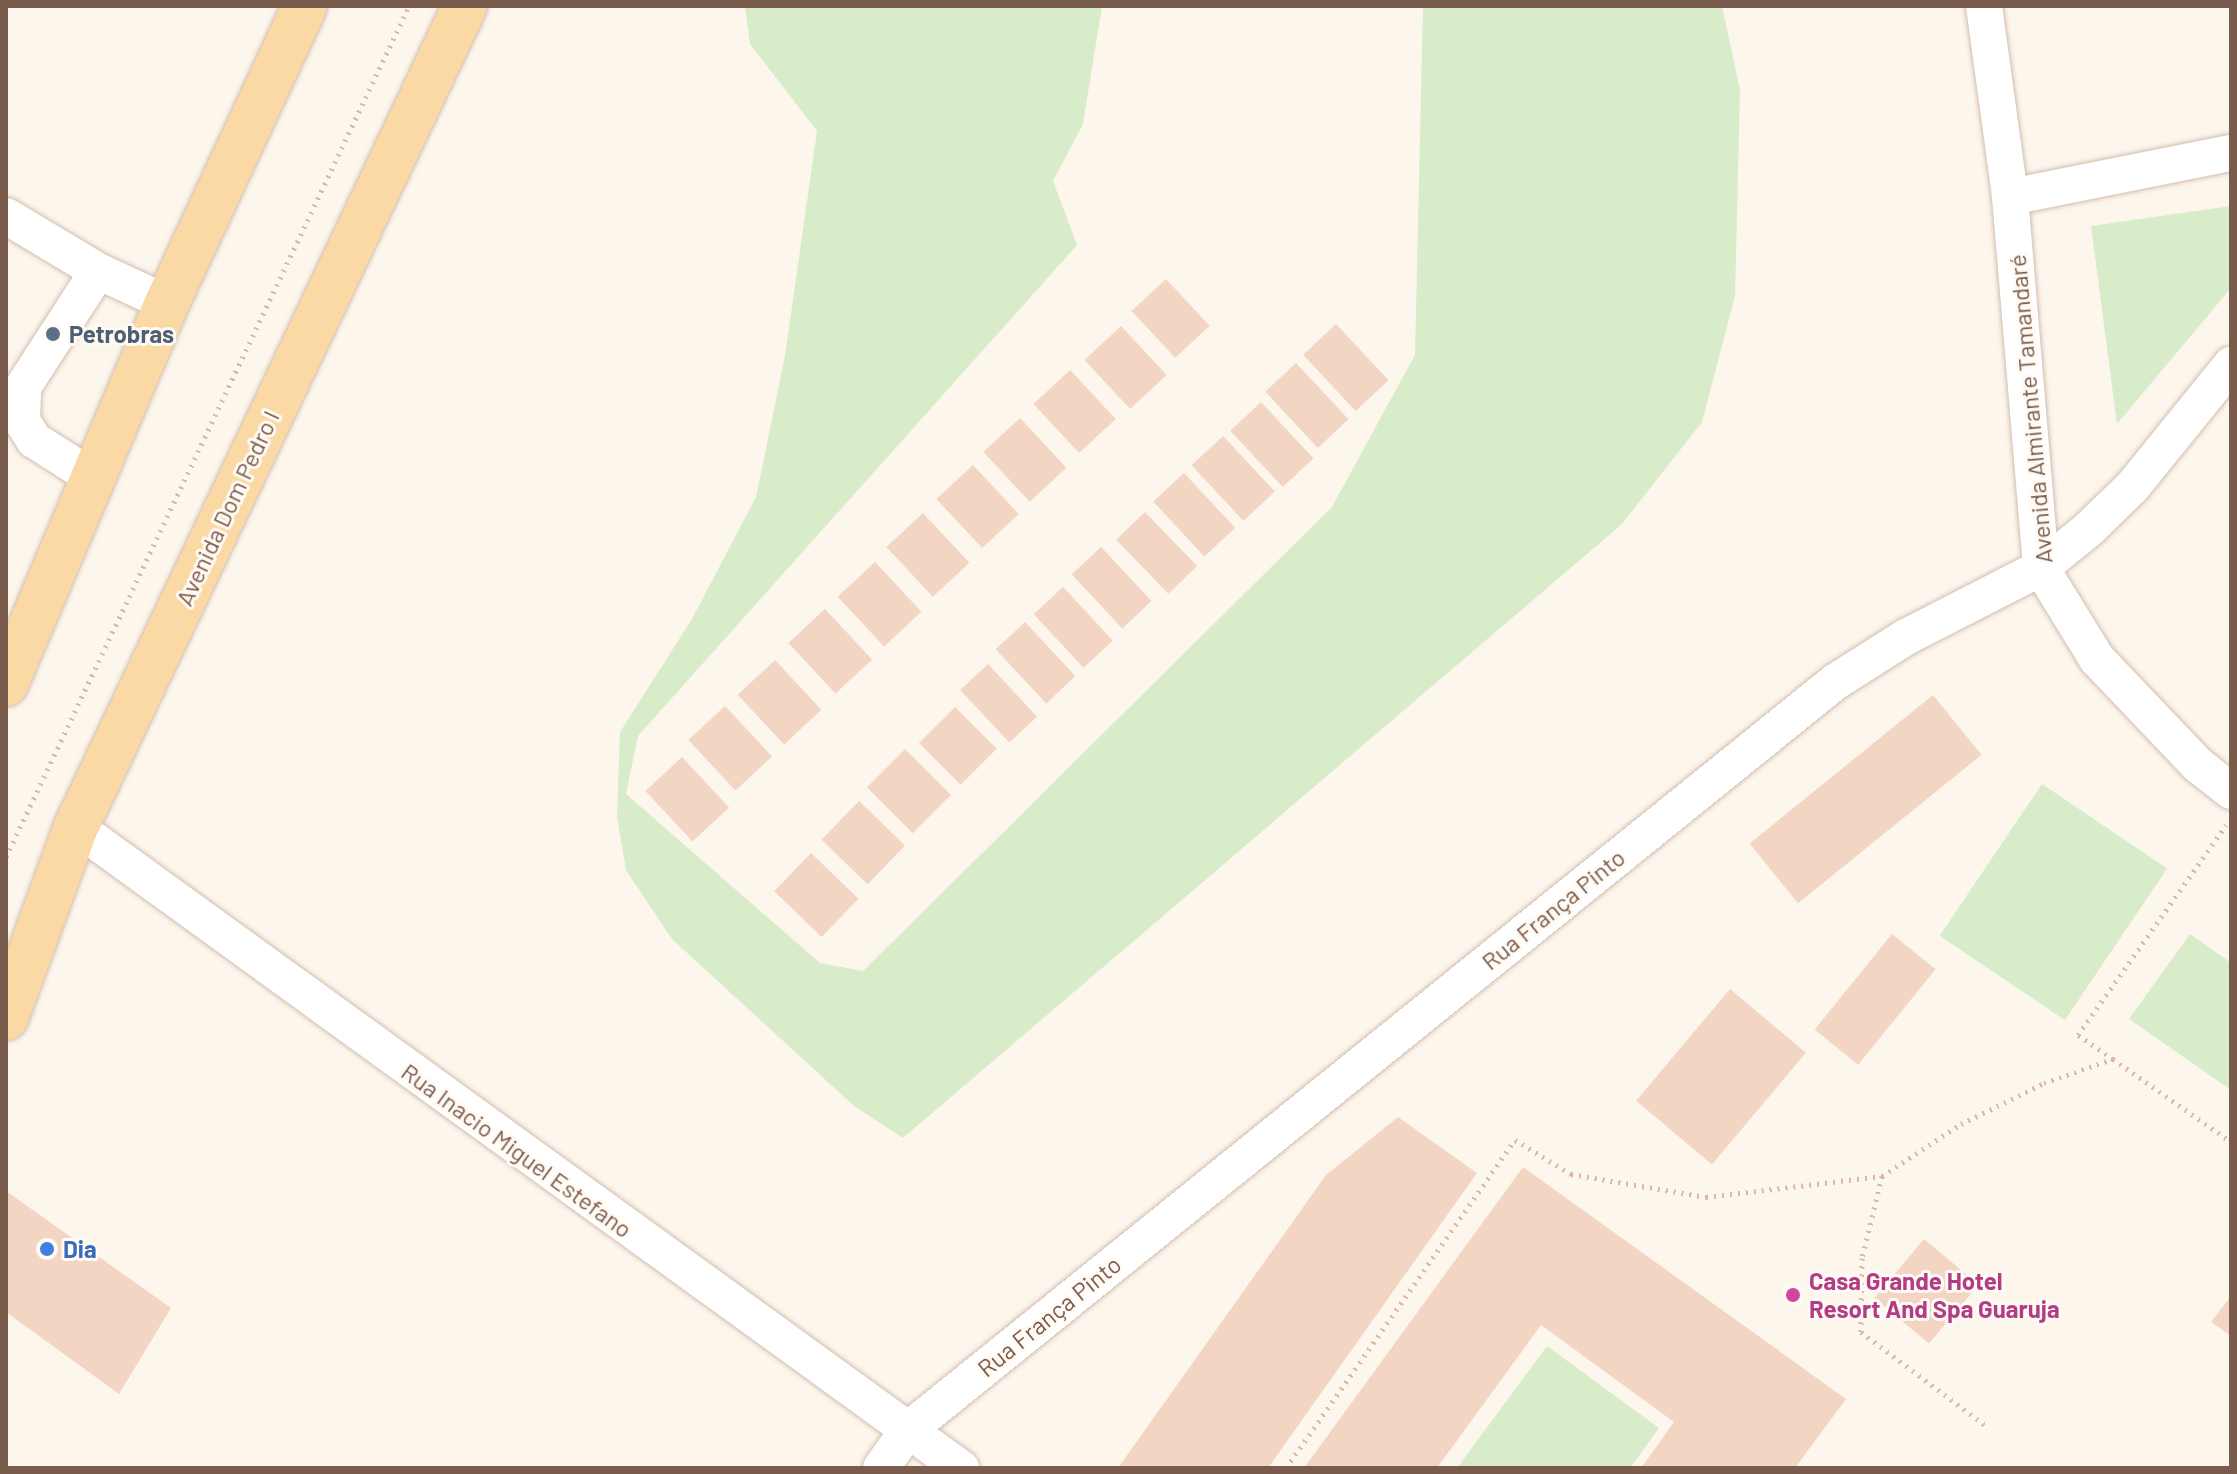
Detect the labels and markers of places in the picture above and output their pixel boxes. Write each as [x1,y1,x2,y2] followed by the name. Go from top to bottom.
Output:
[69,320,174,348] place label: Petrobras
[44,325,62,343] marker: Petrobras
[63,1235,97,1263] place label: Dia
[38,1240,56,1258] marker: Dia
[1809,1267,2060,1323] place label: Casa Grande Hotel Resort And Spa Guaruja
[1784,1286,1802,1304] marker: Casa Grande Hotel Resort And Spa Guaruja

